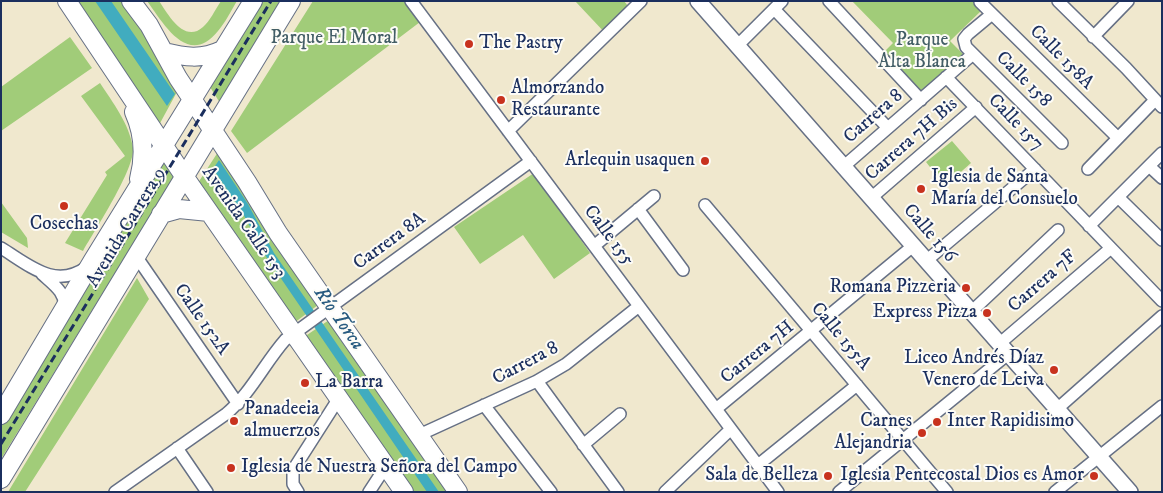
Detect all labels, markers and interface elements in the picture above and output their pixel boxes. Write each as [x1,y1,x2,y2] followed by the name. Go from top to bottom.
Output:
[1024,21,1098,95] street label: Calle 158A
[271,28,397,50] park label: Parque El Moral
[878,30,966,74] park label: Parque Alta Blanca
[479,33,563,55] place label: The Pastry
[463,38,475,50] marker: The Pastry
[990,47,1056,113] street label: Calle 158
[511,78,604,122] place label: Almorzando Restaurante
[840,85,908,149] street label: Carrera 8
[982,90,1048,156] street label: Calle 157
[495,94,507,106] marker: Almorzando Restaurante
[861,94,963,186] street label: Carrera 7H Bis
[565,150,695,172] place label: Arlequin usaquen
[699,155,711,167] marker: Arlequin usaquen
[196,163,290,283] street label: Avenida Calle 153
[82,164,172,292] street label: Avenida Carrera 9
[931,167,1078,211] place label: Iglesia de Santa María del Consuelo
[915,183,927,195] marker: Iglesia de Santa María del Consuelo
[58,200,70,212] marker: Cosechas
[897,200,961,268] street label: Calle 156
[578,201,638,271] street label: Calle 155
[350,208,430,276] street label: Carrera 8A
[30,214,98,236] place label: Cosechas
[1004,246,1082,318] street label: Carrera 7F
[829,277,956,299] place label: Romana Pizzeria
[168,280,234,360] street label: Calle 152A
[960,282,972,294] marker: Romana Pizzeria
[308,283,368,355] water label: Río Torca
[805,298,875,376] street label: Calle 155A
[873,302,977,324] place label: Express Pizza
[981,307,993,319] marker: Express Pizza
[717,316,799,390] street label: Carrera 7H
[489,337,563,391] street label: Carrera 8
[904,348,1044,392] place label: Liceo Andrés Díaz Venero de Leiva
[1048,364,1060,376] marker: Liceo Andrés Díaz Venero de Leiva
[315,372,383,394] place label: La Barra
[299,377,311,389] marker: La Barra
[244,399,320,443] place label: Panadeeia almuerzos
[834,411,912,455] place label: Carnes Alejandria
[947,411,1074,433] place label: Inter Rapidisimo
[228,415,240,427] marker: Panadeeia almuerzos
[931,416,943,428] marker: Inter Rapidisimo
[916,427,928,439] marker: Carnes Alejandria
[241,457,517,479] place label: Iglesia de Nuestra Señora del Campo
[225,462,237,474] marker: Iglesia de Nuestra Señora del Campo
[705,465,818,487] place label: Sala de Belleza
[840,465,1084,487] place label: Iglesia Pentecostal Dios es Amor
[822,470,834,482] marker: Sala de Belleza
[1088,470,1100,482] marker: Iglesia Pentecostal Dios es Amor

